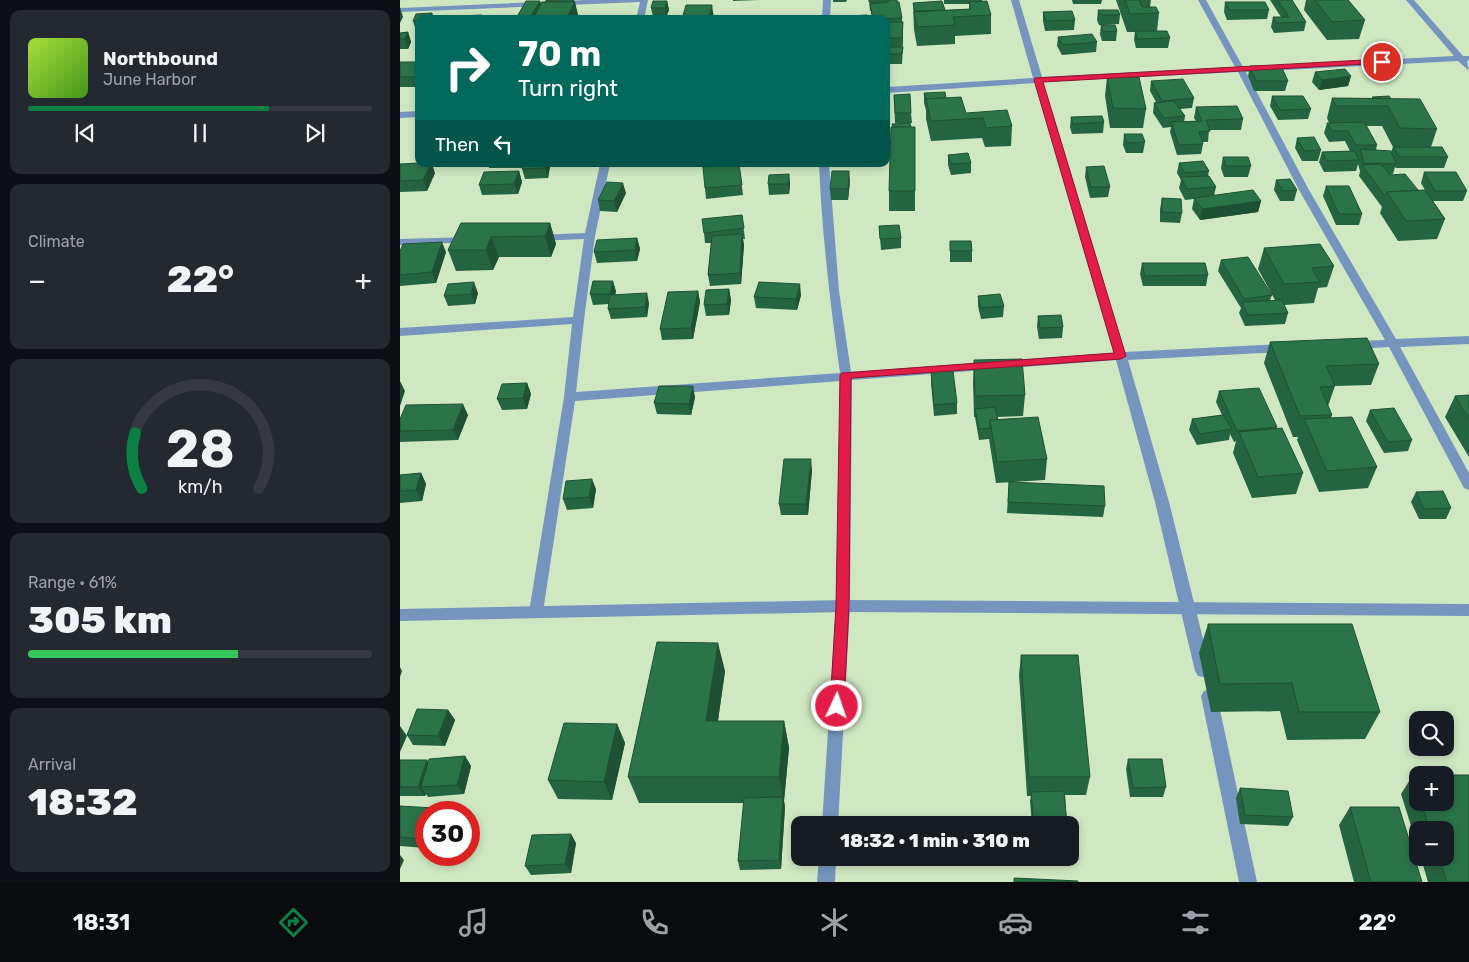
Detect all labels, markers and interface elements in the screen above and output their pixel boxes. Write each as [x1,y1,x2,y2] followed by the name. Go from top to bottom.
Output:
[518,33,601,75] text: 70 m
[435,35,500,100] icon: right
[1361,41,1403,83] pin
[103,47,218,70] text: Northbound
[1368,48,1396,76] icon: arrive
[103,70,196,89] text: June Harbor
[518,75,618,102] text: Turn right
[71,119,99,147] icon: previous
[186,119,214,147] icon: pause
[301,119,329,147] icon: next
[489,130,517,158] icon: left
[435,133,479,156] text: Then
[28,232,85,251] text: Climate
[167,256,234,302] text: 22°
[28,264,46,297] text: −
[355,264,372,297] text: +
[165,418,235,480] text: 28
[178,476,222,497] text: km/h
[28,573,117,592] text: Range · 61%
[28,597,172,643] text: 305 km
[810,679,862,731] position arrow
[1409,711,1454,866] map controls
[1409,711,1454,756] button: search
[28,755,76,774] text: Arrival
[1409,766,1454,811] button: +
[28,779,138,825] text: 18:32
[415,801,480,866] speed limit sign: 30
[1409,821,1454,866] button: −
[840,829,1030,852] text: 18:32 · 1 min · 310 m
[276,905,311,940] icon: directions
[456,905,491,940] icon: music
[637,905,672,940] icon: phone
[817,905,852,940] icon: climate
[998,905,1033,940] icon: car
[1178,905,1213,940] icon: filters
[73,909,130,936] text: 18:31
[1359,909,1396,936] text: 22°

